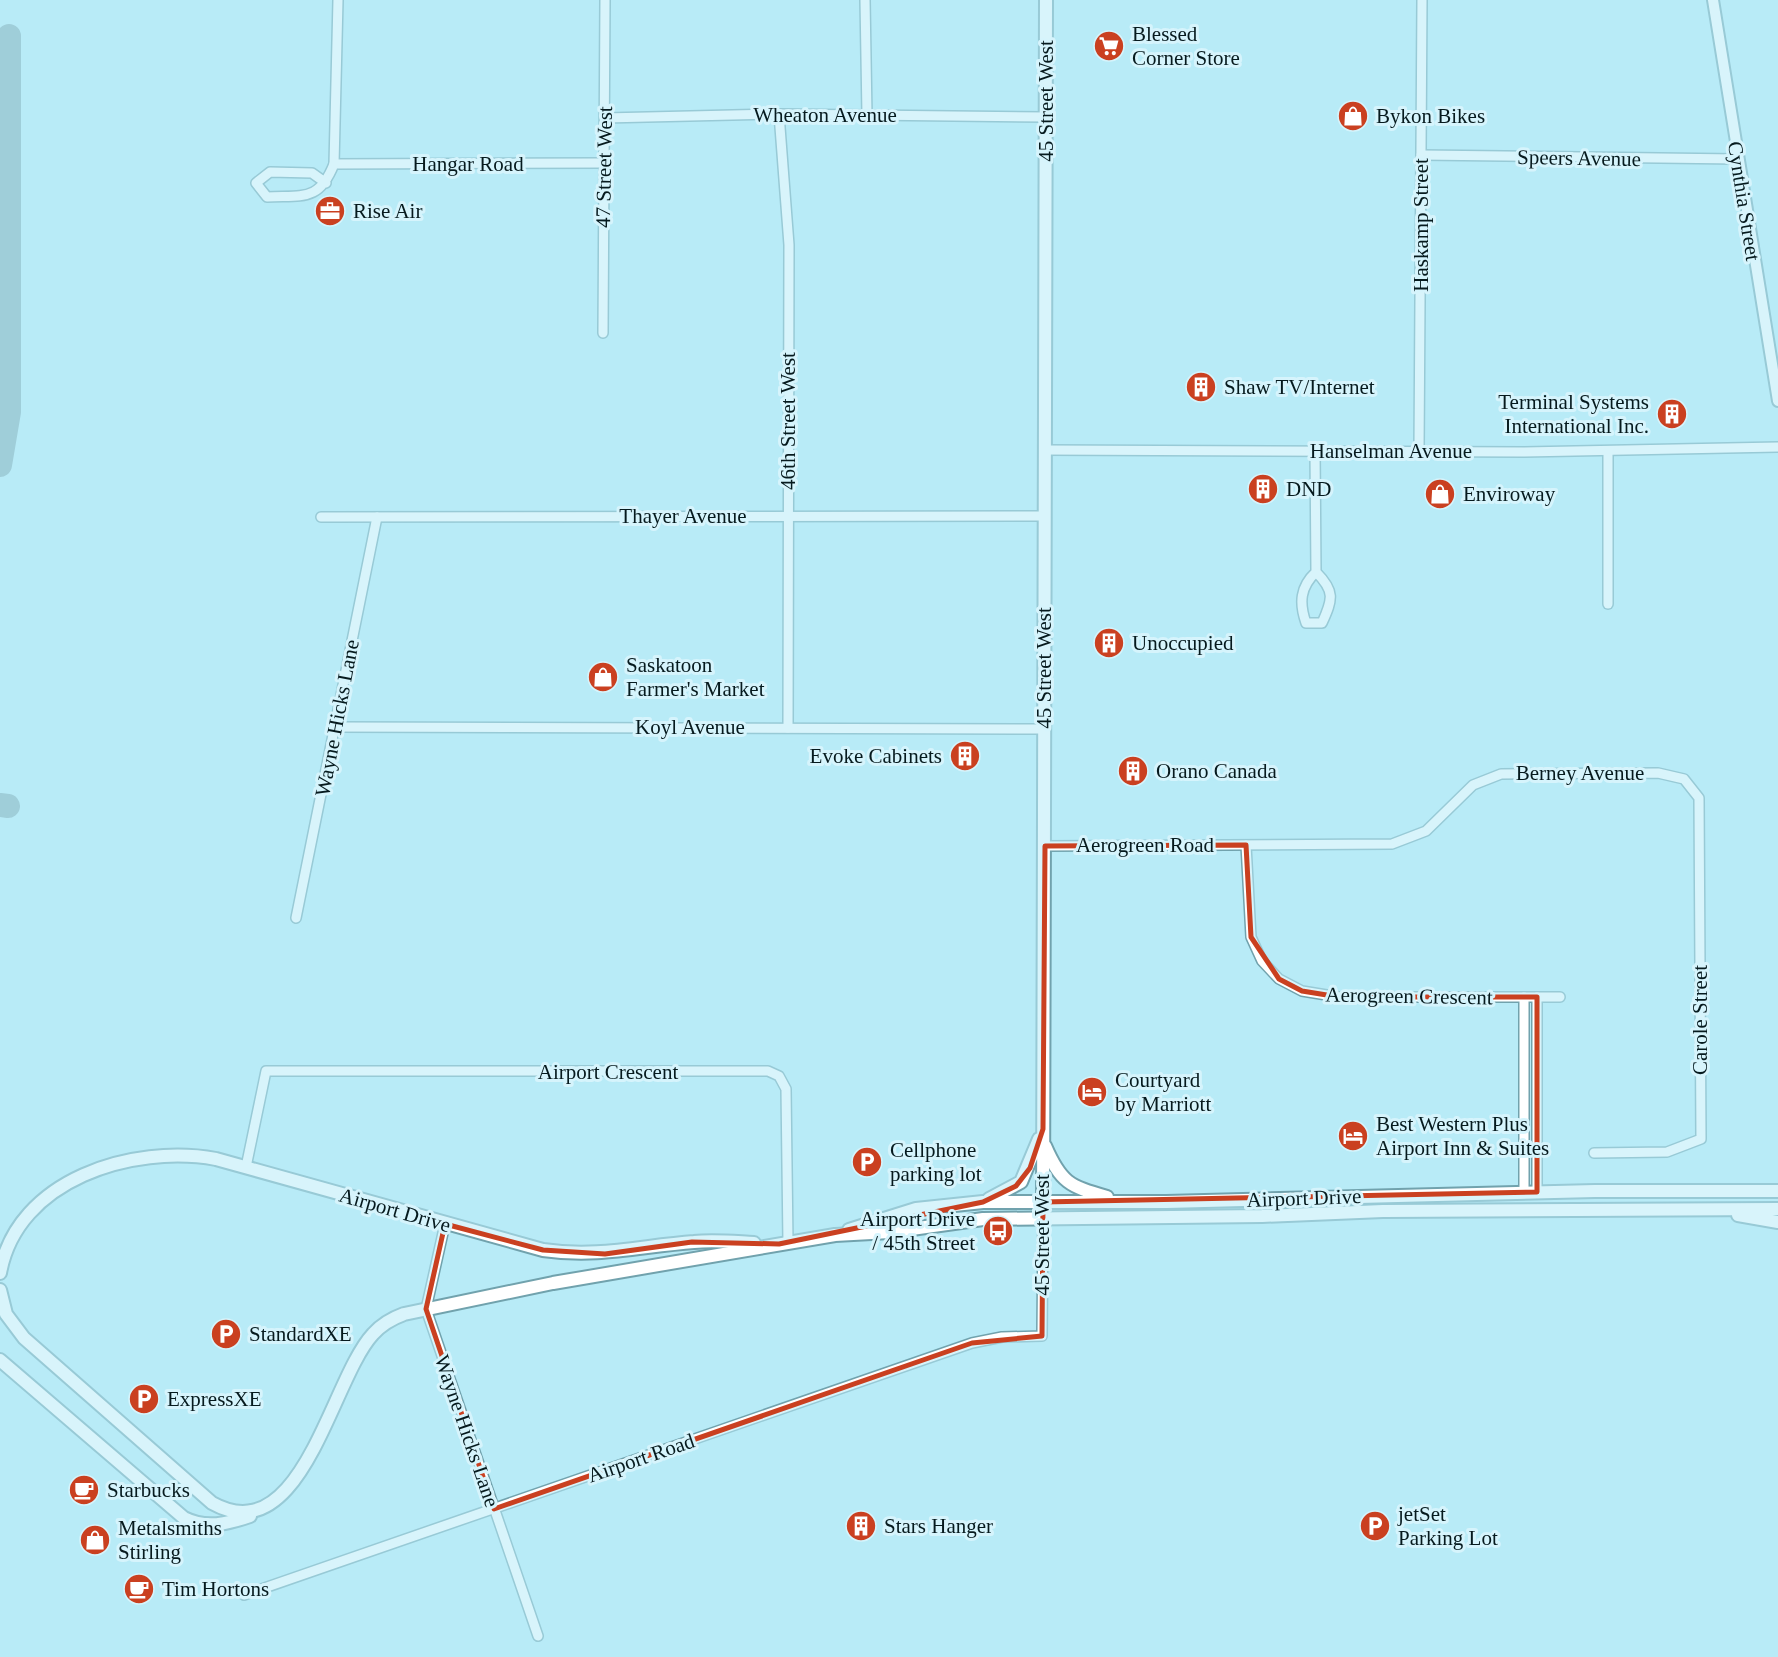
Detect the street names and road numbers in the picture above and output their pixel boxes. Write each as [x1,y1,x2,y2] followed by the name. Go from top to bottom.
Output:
[1034,40,1058,162] street label: 45 Street West
[753,103,897,127] street label: Wheaton Avenue
[591,106,617,228] street label: 47 Street West
[1723,139,1765,263] street label: Cynthia Street
[1517,145,1641,171] street label: Speers Avenue
[412,152,524,176] street label: Hangar Road
[1409,158,1433,292] street label: Haskamp Street
[776,352,800,490] street label: 46th Street West
[1310,439,1472,463] street label: Hanselman Avenue
[619,504,747,528] street label: Thayer Avenue
[1032,607,1056,729] street label: 45 Street West
[310,638,364,798] street label: Wayne Hicks Lane
[635,715,745,739] street label: Koyl Avenue
[1516,761,1644,785] street label: Berney Avenue
[1076,833,1215,857] street label: Aerogreen Road
[1688,965,1712,1075] street label: Carole Street
[1325,983,1493,1009] street label: Aerogreen Crescent
[538,1060,678,1084] street label: Airport Crescent
[1030,1174,1054,1296] street label: 45 Street West
[336,1183,454,1237] street label: Airport Drive
[1246,1184,1362,1212] street label: Airport Drive
[430,1352,504,1510] street label: Wayne Hicks Lane
[584,1428,698,1487] street label: Airport Road

